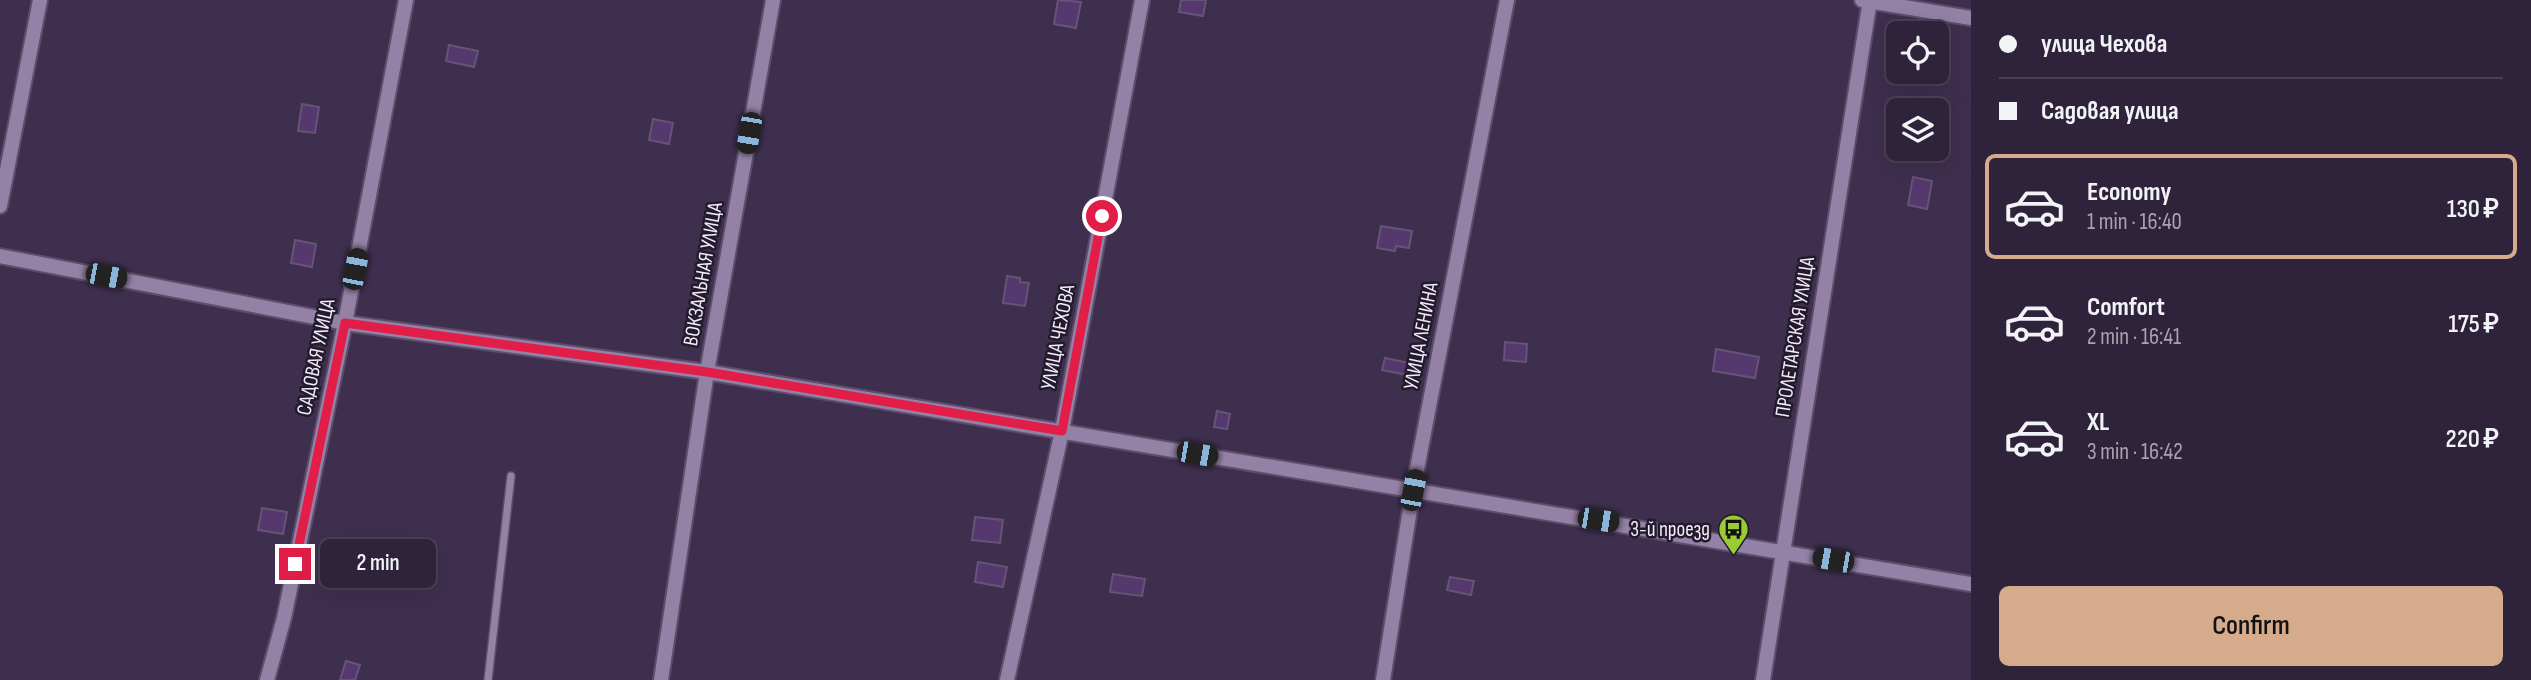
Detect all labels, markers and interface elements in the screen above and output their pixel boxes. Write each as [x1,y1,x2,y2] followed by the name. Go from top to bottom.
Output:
[1886,21,1949,161] map controls
[1886,21,1949,84] button: locate
[2041,29,2167,60] text: улица Чехова
[2041,96,2179,127] text: Садовая улица
[1886,98,1949,161] button: layers
[736,110,763,156] car
[2003,175,2066,238] icon: car
[2087,177,2171,208] text: Economy
[2447,194,2499,225] text: 130 ₽
[678,199,728,348] street label: ВОКЗАЛЬНАЯ УЛИЦА
[1086,200,1118,232] route start
[2087,208,2182,236] text: 1 min · 16:40
[341,246,370,292] car
[1770,254,1820,419] street label: ПРОЛЕТАРСКАЯ УЛИЦА
[84,262,129,290] car
[1398,279,1444,392] street label: УЛИЦА ЛЕНИНА
[1036,281,1081,392] street label: УЛИЦА ЧЕХОВА
[2003,290,2066,353] icon: car
[2087,292,2165,323] text: Comfort
[291,295,341,418] street label: САДОВАЯ УЛИЦА
[2448,309,2499,340] text: 175 ₽
[2087,323,2181,351] text: 2 min · 16:41
[2003,405,2066,468] icon: car
[2087,407,2109,438] text: XL
[2446,424,2499,455] text: 220 ₽
[2087,438,2183,466] text: 3 min · 16:42
[1175,440,1220,468] car
[1399,467,1428,513] car
[1576,506,1621,534] car
[1716,512,1750,556] bus stop icon: 3-й проезд
[1630,517,1710,542] place label: 3-й проезд
[320,540,435,588] callout: 2 min
[1811,546,1856,574] car
[279,548,311,580] route end
[356,549,400,577] text: 2 min
[1999,586,2503,666] button: Confirm

